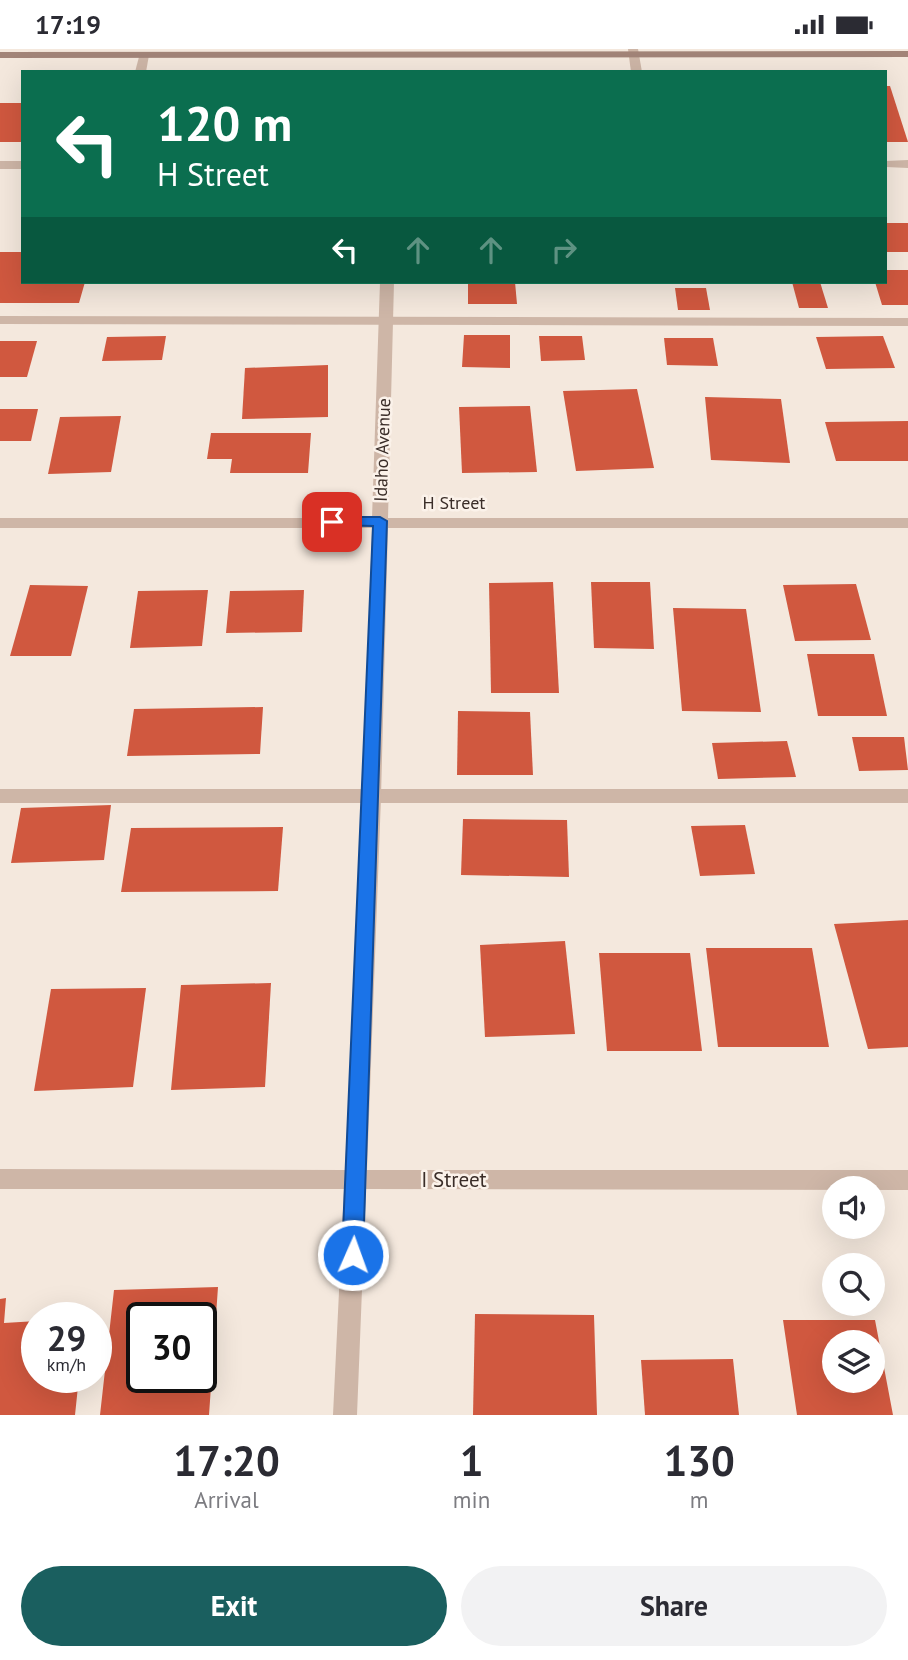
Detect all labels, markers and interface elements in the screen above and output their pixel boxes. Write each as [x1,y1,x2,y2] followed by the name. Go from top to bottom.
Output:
[35,8,101,41] text: 17:19
[157,91,292,155] text: 120 m
[42,98,133,189] icon: left
[157,153,269,195] text: H Street
[326,231,364,269] icon: left
[399,231,437,269] icon: ahead
[472,231,510,269] icon: ahead
[545,231,583,269] icon: right
[369,398,395,502] street label: Idaho Avenue
[423,491,485,514] street label: H Street
[302,492,362,552] pin
[313,503,351,541] icon: arrive
[421,1166,487,1193] street label: I Street
[822,1176,885,1393] map controls
[822,1176,885,1239] button: sound
[316,1218,390,1292] position arrow
[822,1253,885,1316] button: search
[126,1302,217,1393] speed limit sign: 30
[47,1315,86,1361] text: 29
[822,1330,885,1393] button: layers
[47,1353,86,1376] text: km/h
[173,1433,280,1488] text: 17:20
[460,1433,483,1488] text: 1
[663,1433,735,1488] text: 130
[194,1485,259,1514] text: Arrival
[453,1485,490,1514] text: min
[690,1485,708,1514] text: m
[21,1566,447,1646] button: Exit
[461,1566,887,1646] button: Share

